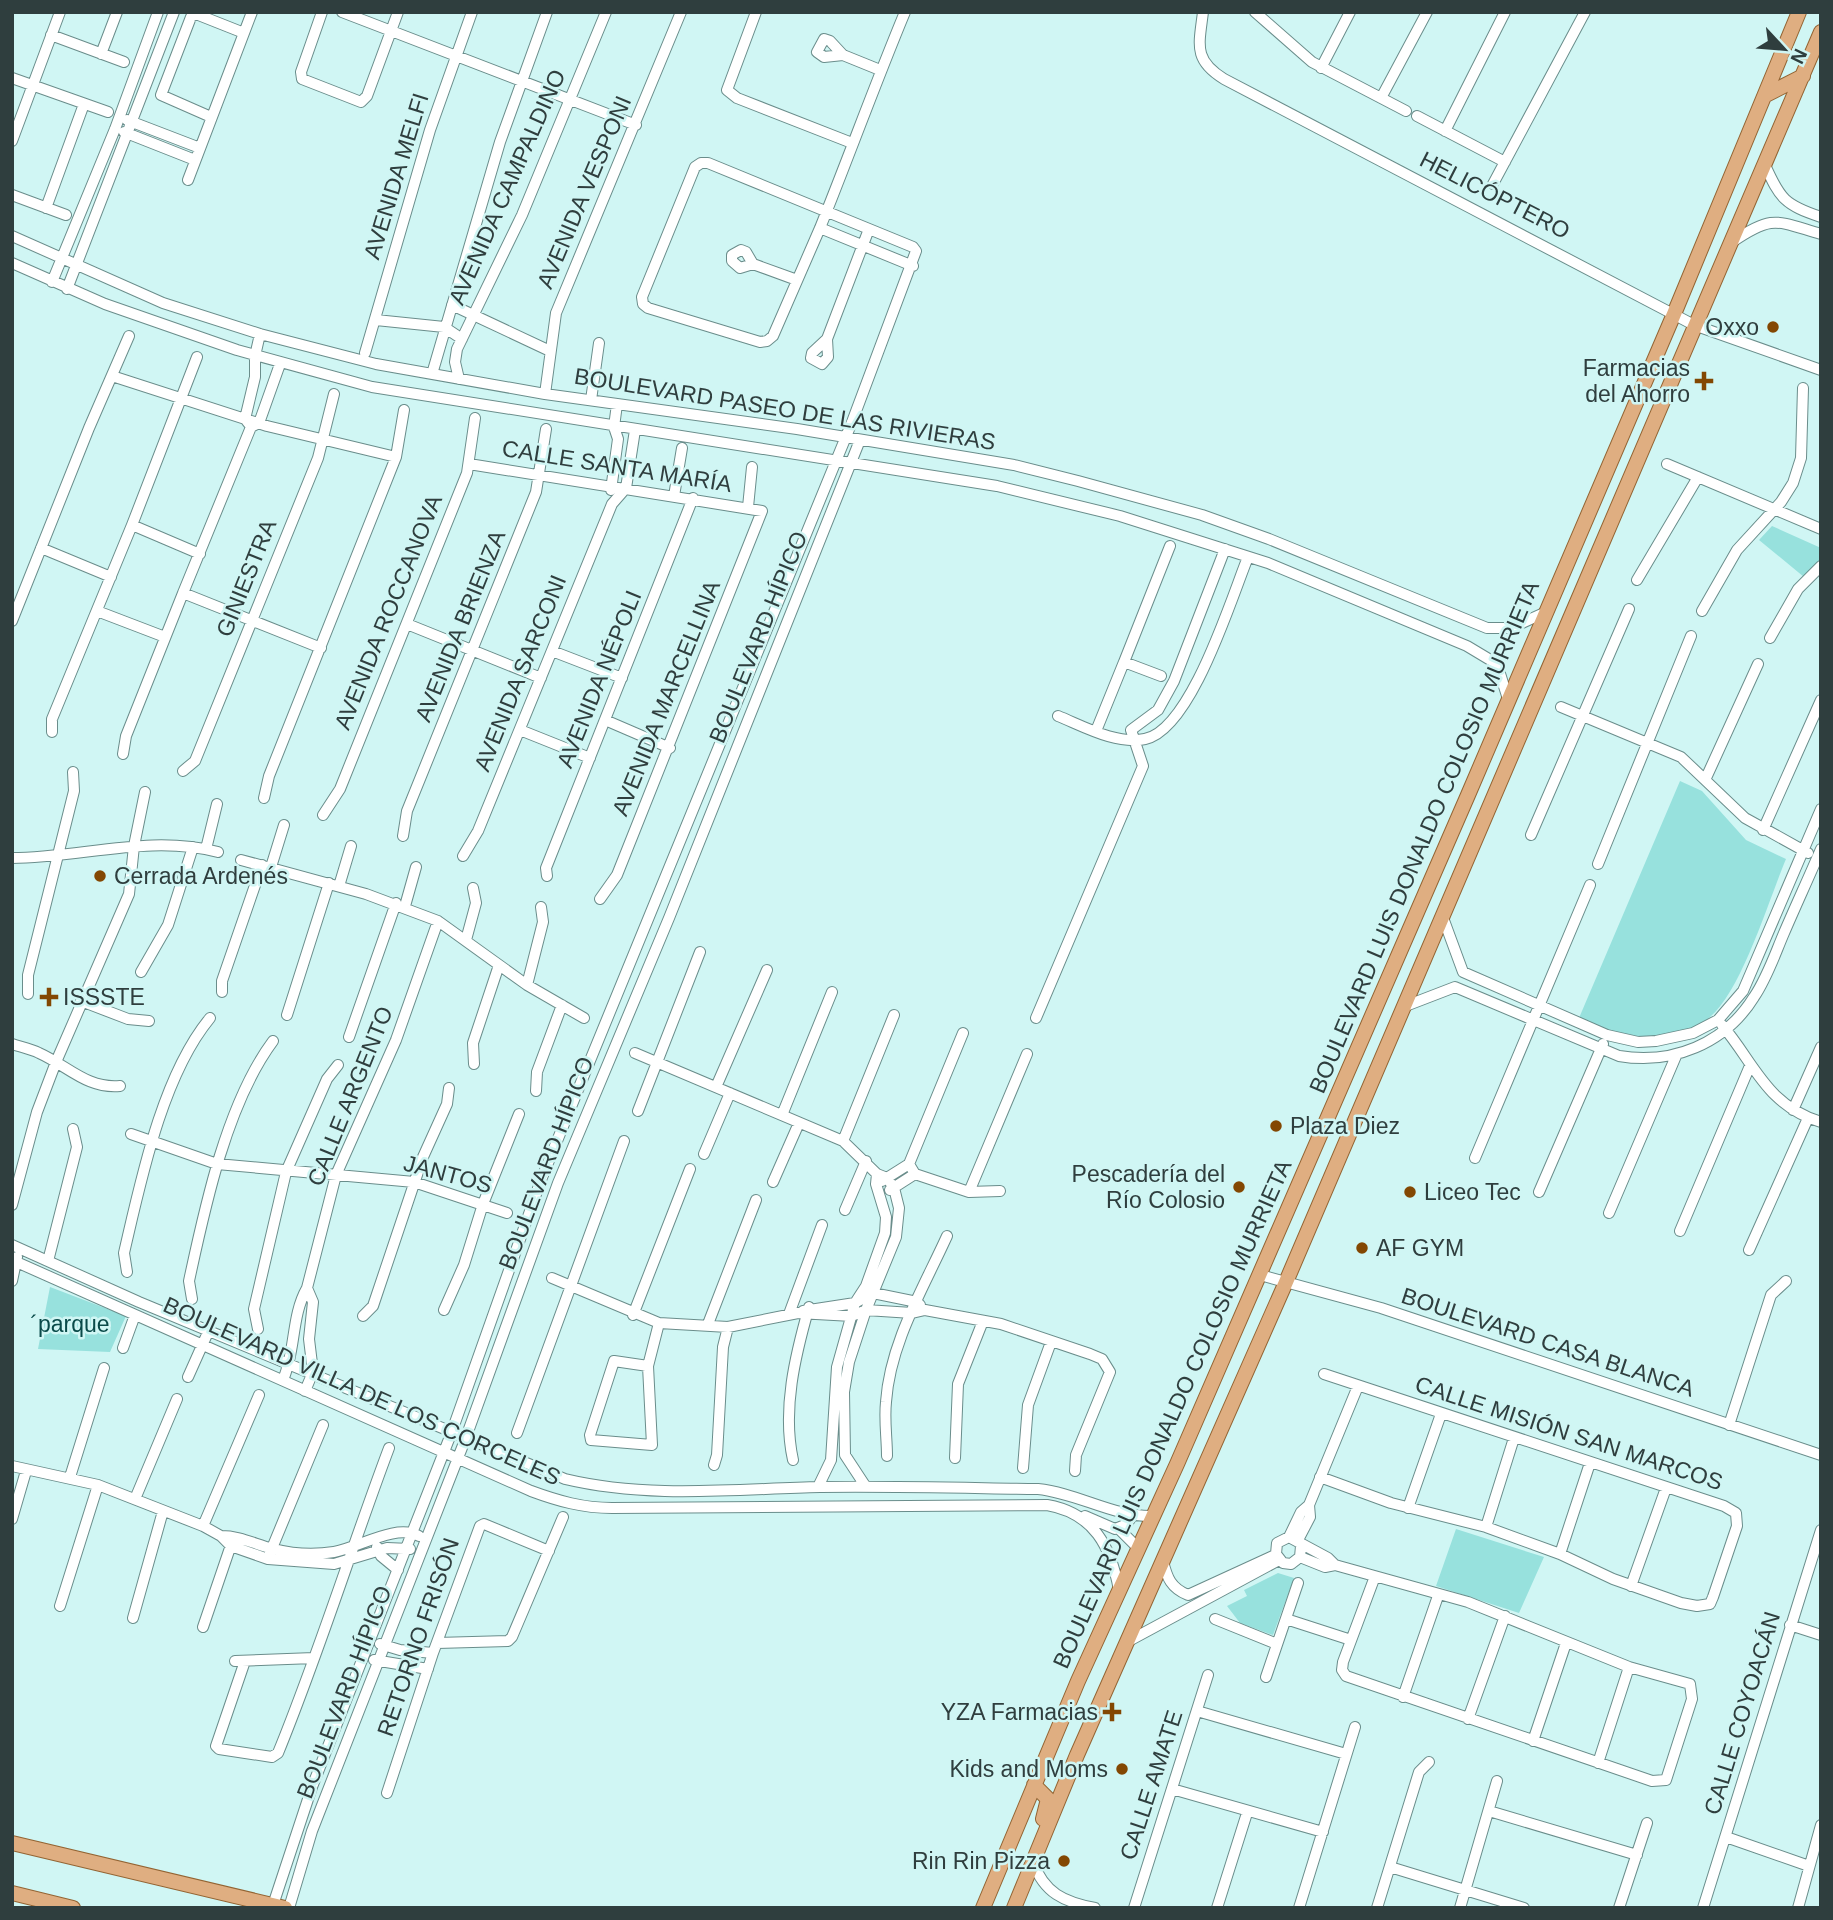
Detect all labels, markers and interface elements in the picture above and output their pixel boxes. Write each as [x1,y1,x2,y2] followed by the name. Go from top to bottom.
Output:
[1749,14,1819,84] north arrow
[1786,45,1811,67] text: N
[443,65,571,309] street label: AVENIDA CAMPALDINO
[358,90,434,262] street label: AVENIDA MELFI
[532,92,636,292] street label: AVENIDA VESPONI
[1416,146,1574,244] street label: HELICÓPTERO
[1705,314,1759,340] place label: Oxxo
[1765,319,1781,335] marker: Oxxo
[1583,355,1690,407] place label: Farmacias del Ahorro
[573,363,997,455] street label: BOULEVARD PASEO DE LAS RIVIERAS
[1696,373,1712,389] marker: Farmacias del Ahorro
[500,435,734,497] street label: CALLE SANTA MARÍA
[329,490,447,733] street label: AVENIDA ROCCANOVA
[211,515,282,640] street label: GINIESTRA
[410,526,511,725] street label: AVENIDA BRIENZA
[704,527,812,747] street label: BOULEVARD HÍPICO
[469,571,571,775] street label: AVENIDA SARCONI
[607,576,725,819] street label: AVENIDA MARCELLINA
[1304,576,1544,1097] street label: BOULEVARD LUIS DONALDO COLOSIO MURRIETA
[552,587,646,771] street label: AVENIDA NÉPOLI
[114,863,288,889] place label: Cerrada Ardenés
[92,868,108,884] marker: Cerrada Ardenés
[63,984,145,1010] place label: ISSSTE
[41,989,57,1005] marker: ISSSTE
[302,1002,398,1190] street label: CALLE ARGENTO
[493,1053,599,1273] street label: BOULEVARD HÍPICO
[1290,1113,1400,1139] place label: Plaza Diez
[1268,1118,1284,1134] marker: Plaza Diez
[401,1150,495,1198] street label: JANTOS
[1047,1155,1297,1672] street label: BOULEVARD LUIS DONALDO COLOSIO MURRIETA
[1072,1161,1225,1213] place label: Pescadería del Río Colosio
[1231,1179,1247,1195] marker: Pescadería del Río Colosio
[1424,1179,1521,1205] place label: Liceo Tec
[1402,1184,1418,1200] marker: Liceo Tec
[1376,1235,1464,1261] place label: AF GYM
[1354,1240,1370,1256] marker: AF GYM
[1398,1282,1698,1402] street label: BOULEVARD CASA BLANCA
[160,1291,564,1491] street label: BOULEVARD VILLA DE LOS CORCELES
[30,1311,110,1337] park label: ´parque
[1412,1371,1726,1495] street label: CALLE MISIÓN SAN MARCOS
[372,1534,464,1740] street label: RETORNO FRISÓN
[291,1582,397,1802] street label: BOULEVARD HÍPICO
[1699,1608,1785,1818] street label: CALLE COYOACÁN
[941,1699,1098,1725] place label: YZA Farmacias
[1104,1704,1120,1720] marker: YZA Farmacias
[1115,1707,1187,1863] street label: CALLE AMATE
[949,1756,1108,1782] place label: Kids and Moms
[1114,1761,1130,1777] marker: Kids and Moms
[912,1848,1050,1874] place label: Rin Rin Pizza
[1056,1853,1072,1869] marker: Rin Rin Pizza

